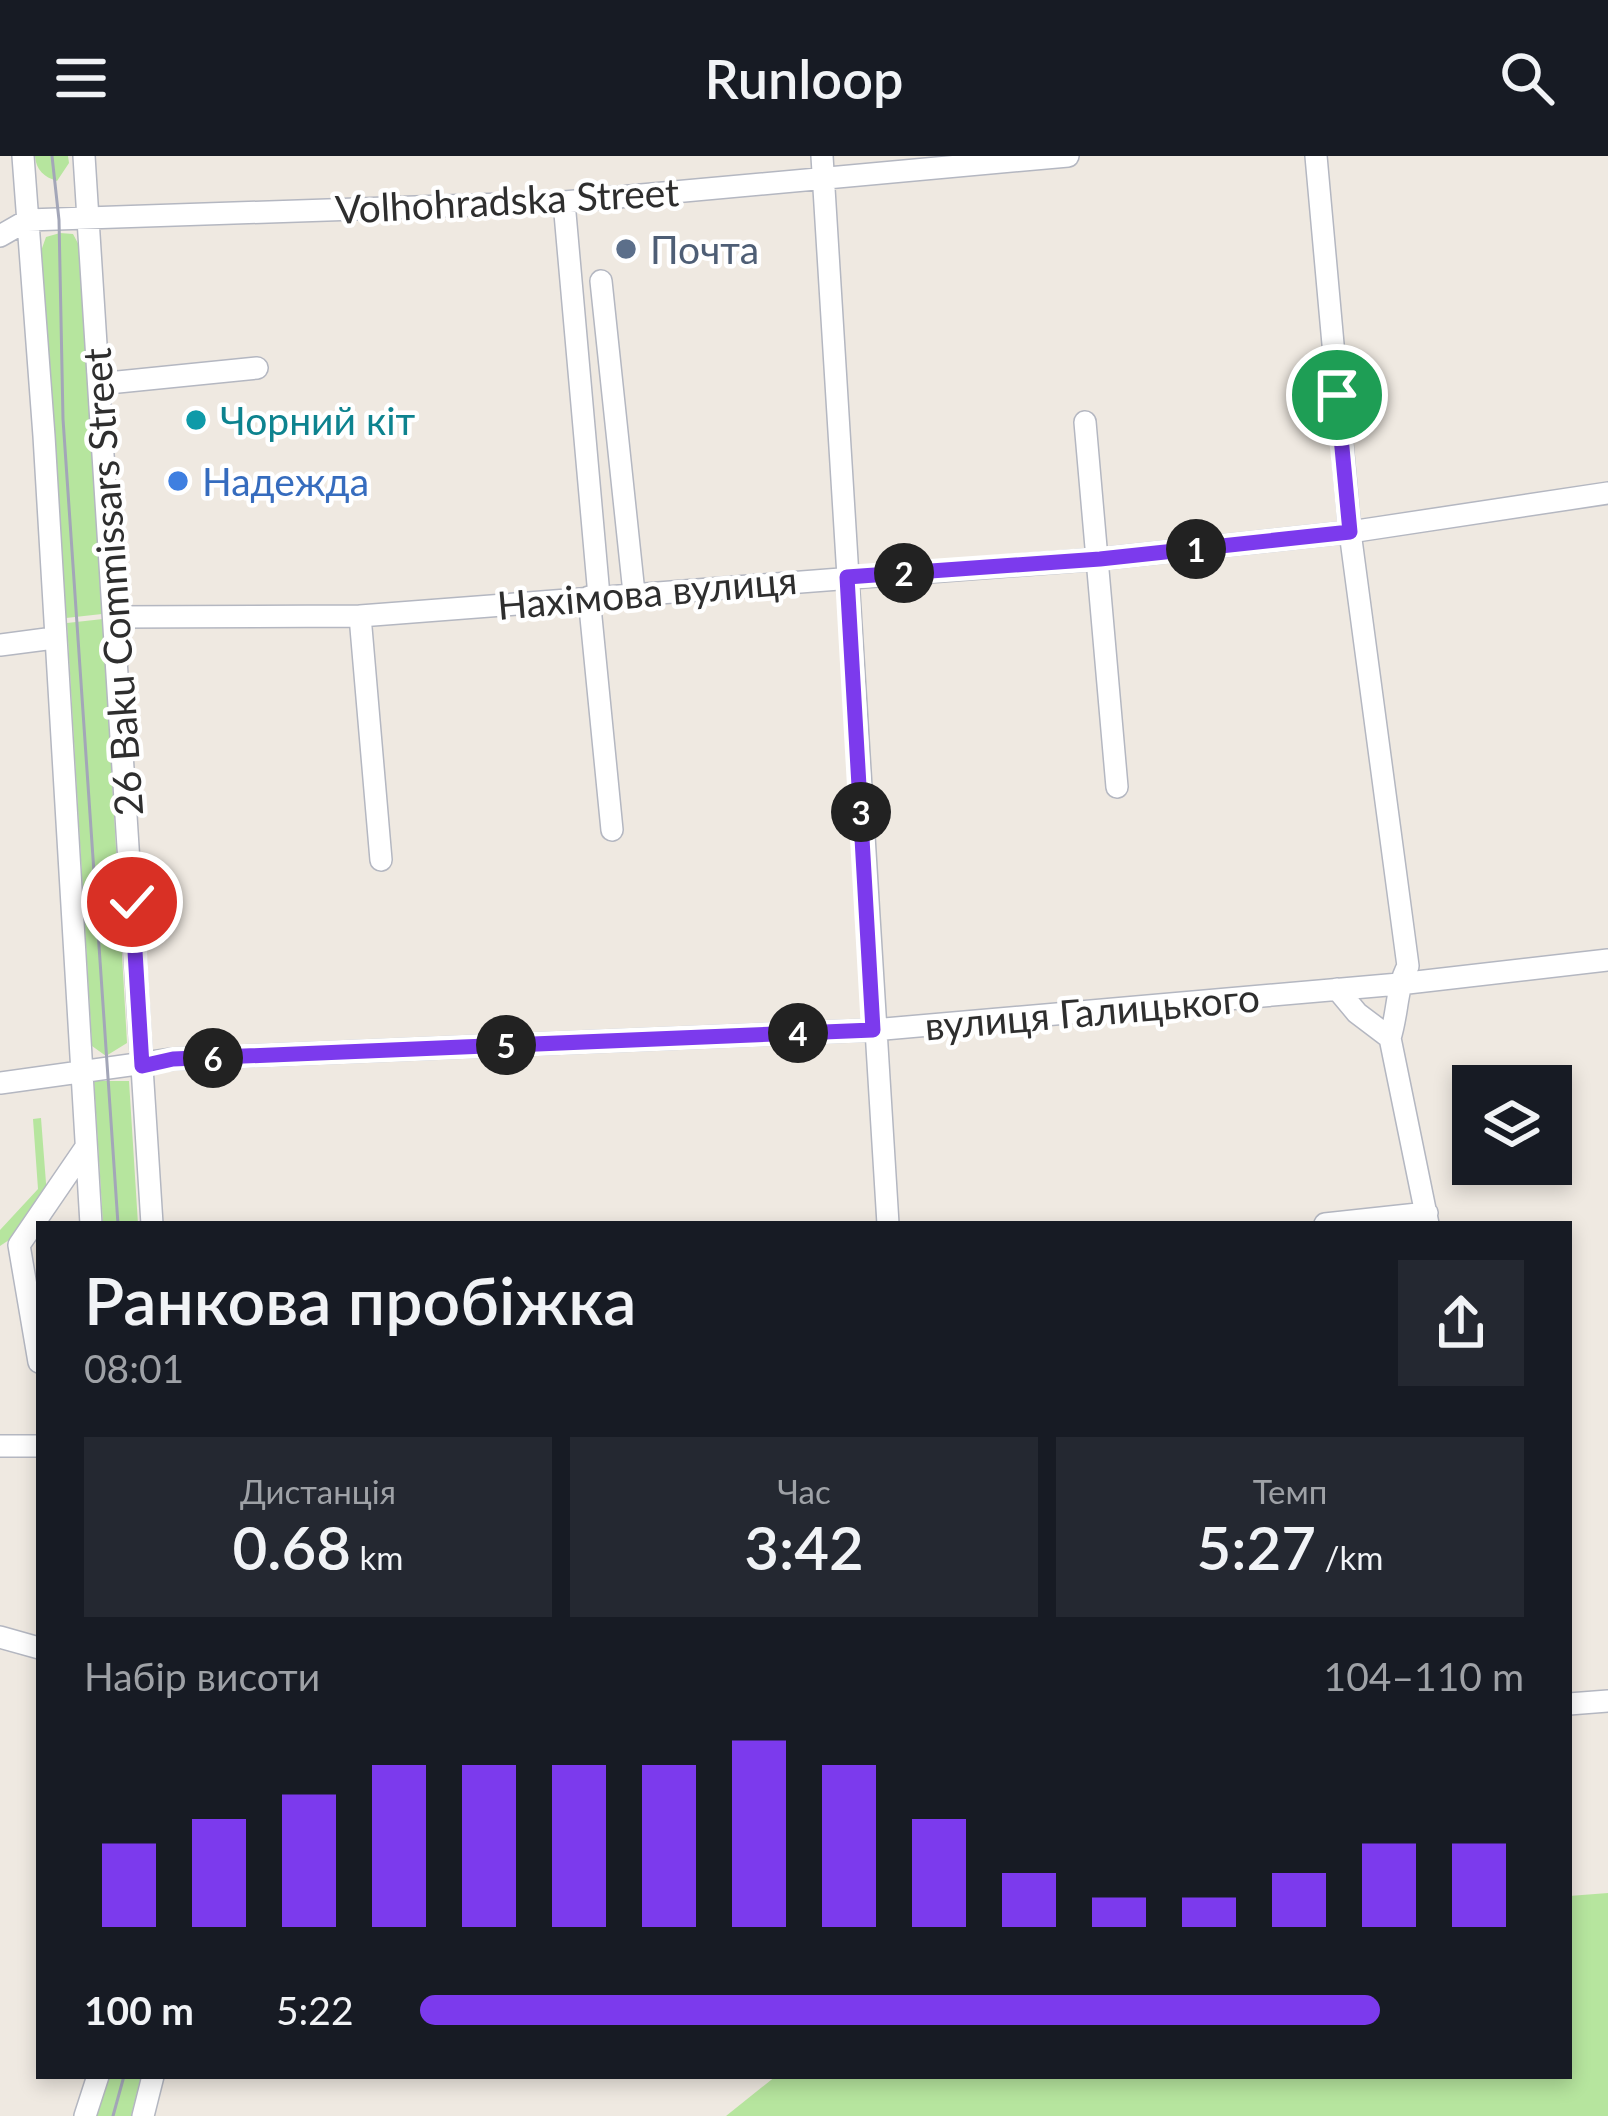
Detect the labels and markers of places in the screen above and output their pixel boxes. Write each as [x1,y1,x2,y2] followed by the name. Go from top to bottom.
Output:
[650,226,759,272] place label: Почта
[613,236,639,262] marker: Почта
[1286,344,1388,446] pin
[220,397,416,443] place label: Чорний кіт
[183,407,209,433] marker: Чорний кіт
[202,458,369,504] place label: Надежда
[165,468,191,494] marker: Надежда
[1166,519,1226,579] pin: 1
[874,543,934,603] pin: 2
[831,782,891,842] pin: 3
[81,851,183,953] pin
[768,1003,828,1063] pin: 4
[476,1015,536,1075] pin: 5
[183,1028,243,1088] pin: 6

